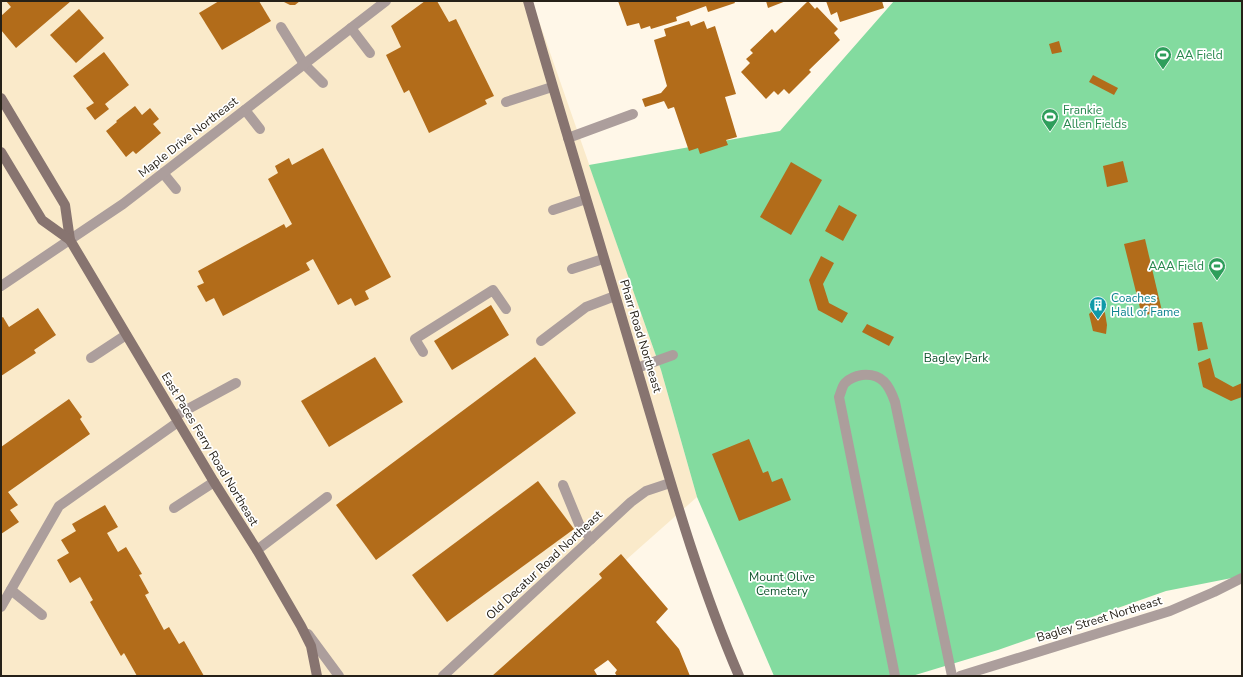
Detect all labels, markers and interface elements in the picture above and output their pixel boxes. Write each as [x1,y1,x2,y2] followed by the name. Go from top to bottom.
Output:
[1153,45,1173,70] sports icon: AA Field
[1176,47,1223,63] place label: AA Field
[135,93,242,181] street label: Maple Drive Northeast
[1063,102,1127,132] place label: Frankie Allen Fields
[1040,107,1060,132] sports icon: Frankie Allen Fields
[1207,256,1227,281] sports icon: AAA Field
[1148,258,1204,274] place label: AAA Field
[616,278,666,395] street label: Pharr Road Northeast
[1111,290,1180,320] place label: Coaches Hall of Fame
[1088,295,1108,320] building icon: Coaches Hall of Fame
[924,350,989,366] park label: Bagley Park
[158,369,263,529] street label: East Paces Ferry Road Northeast
[483,506,606,623] street label: Old Decatur Road Northeast
[749,569,815,599] park label: Mount Olive Cemetery
[1034,592,1164,646] street label: Bagley Street Northeast

